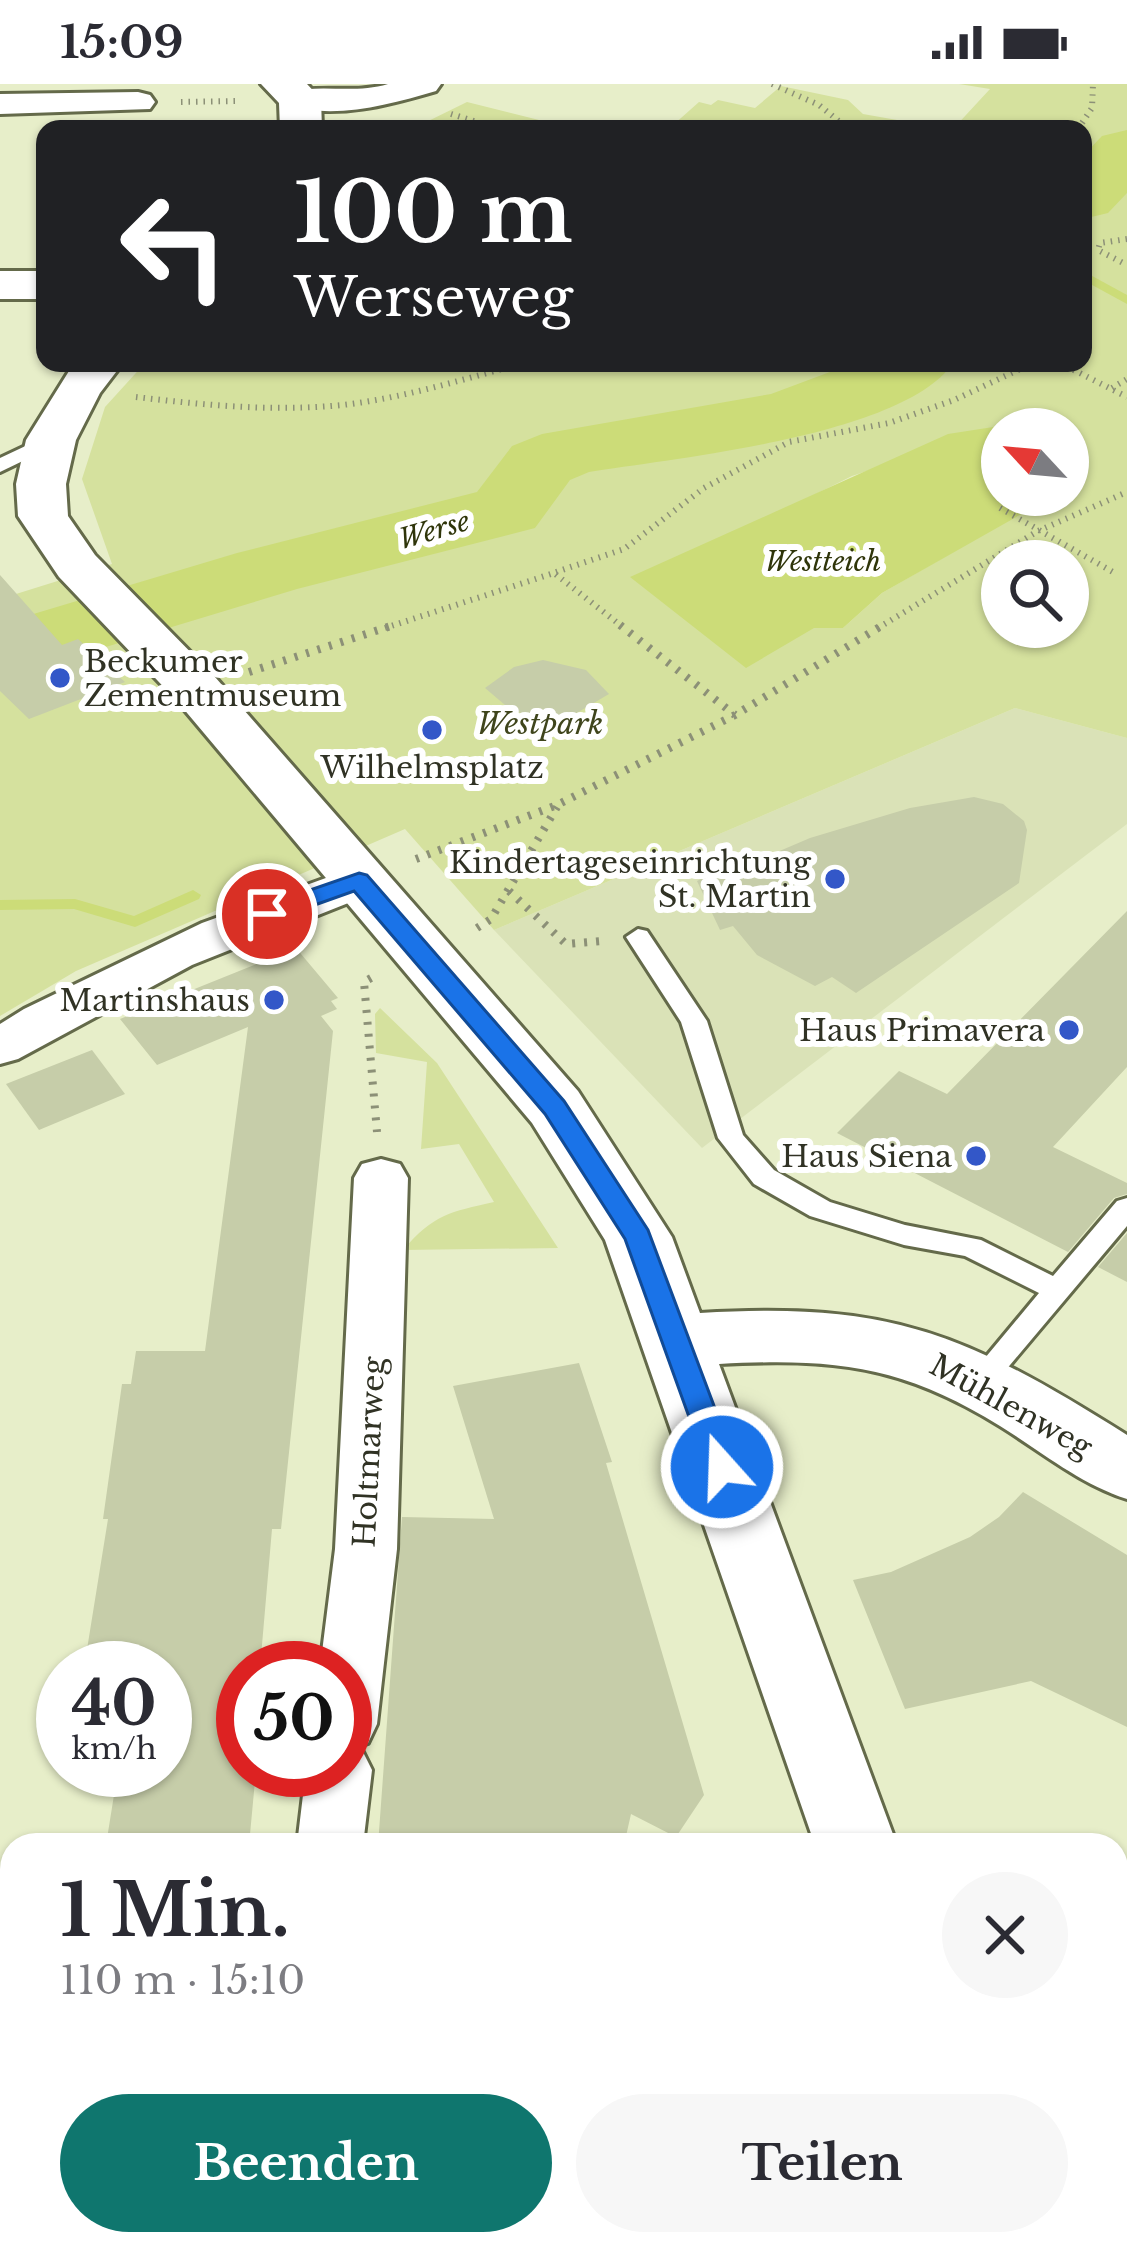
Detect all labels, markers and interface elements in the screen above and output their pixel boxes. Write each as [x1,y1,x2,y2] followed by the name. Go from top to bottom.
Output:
[60,14,183,70] text: 15:09
[294,161,573,265] text: 100 m
[96,168,252,324] icon: left
[294,264,573,331] text: Werseweg
[981,408,1089,516] north arrow
[981,408,1089,648] map controls
[395,504,473,556] water label: Werse
[981,540,1089,648] button: search
[765,545,881,578] water label: Westteich
[84,643,341,714] place label: Beckumer Zementmuseum
[47,665,73,691] marker: Beckumer Zementmuseum
[476,705,604,742] park label: Westpark
[419,717,445,743] marker: Wilhelmsplatz
[319,749,544,786] place label: Wilhelmsplatz
[449,844,812,915] place label: Kindertageseinrichtung St. Martin
[216,863,318,965] pin
[822,866,848,892] marker: Kindertageseinrichtung St. Martin
[234,881,300,947] icon: arrive
[60,982,250,1019] place label: Martinshaus
[261,987,287,1013] marker: Martinshaus
[799,1012,1045,1049] place label: Haus Primavera
[1056,1017,1082,1043] marker: Haus Primavera
[781,1138,952,1175] place label: Haus Siena
[963,1143,989,1169] marker: Haus Siena
[923,1346,1100,1466] street label: Mühlenweg
[346,1355,393,1548] street label: Holtmarweg
[659,1404,785,1530] position arrow
[216,1641,372,1797] speed limit sign: 50
[71,1667,157,1741] text: 40
[71,1730,157,1767] text: km/h
[60,1866,290,1955] text: 1 Min.
[942,1872,1068,1998] button: close
[60,1956,305,2005] text: 110 m · 15:10
[60,2094,552,2232] button: Beenden
[576,2094,1068,2232] button: Teilen

